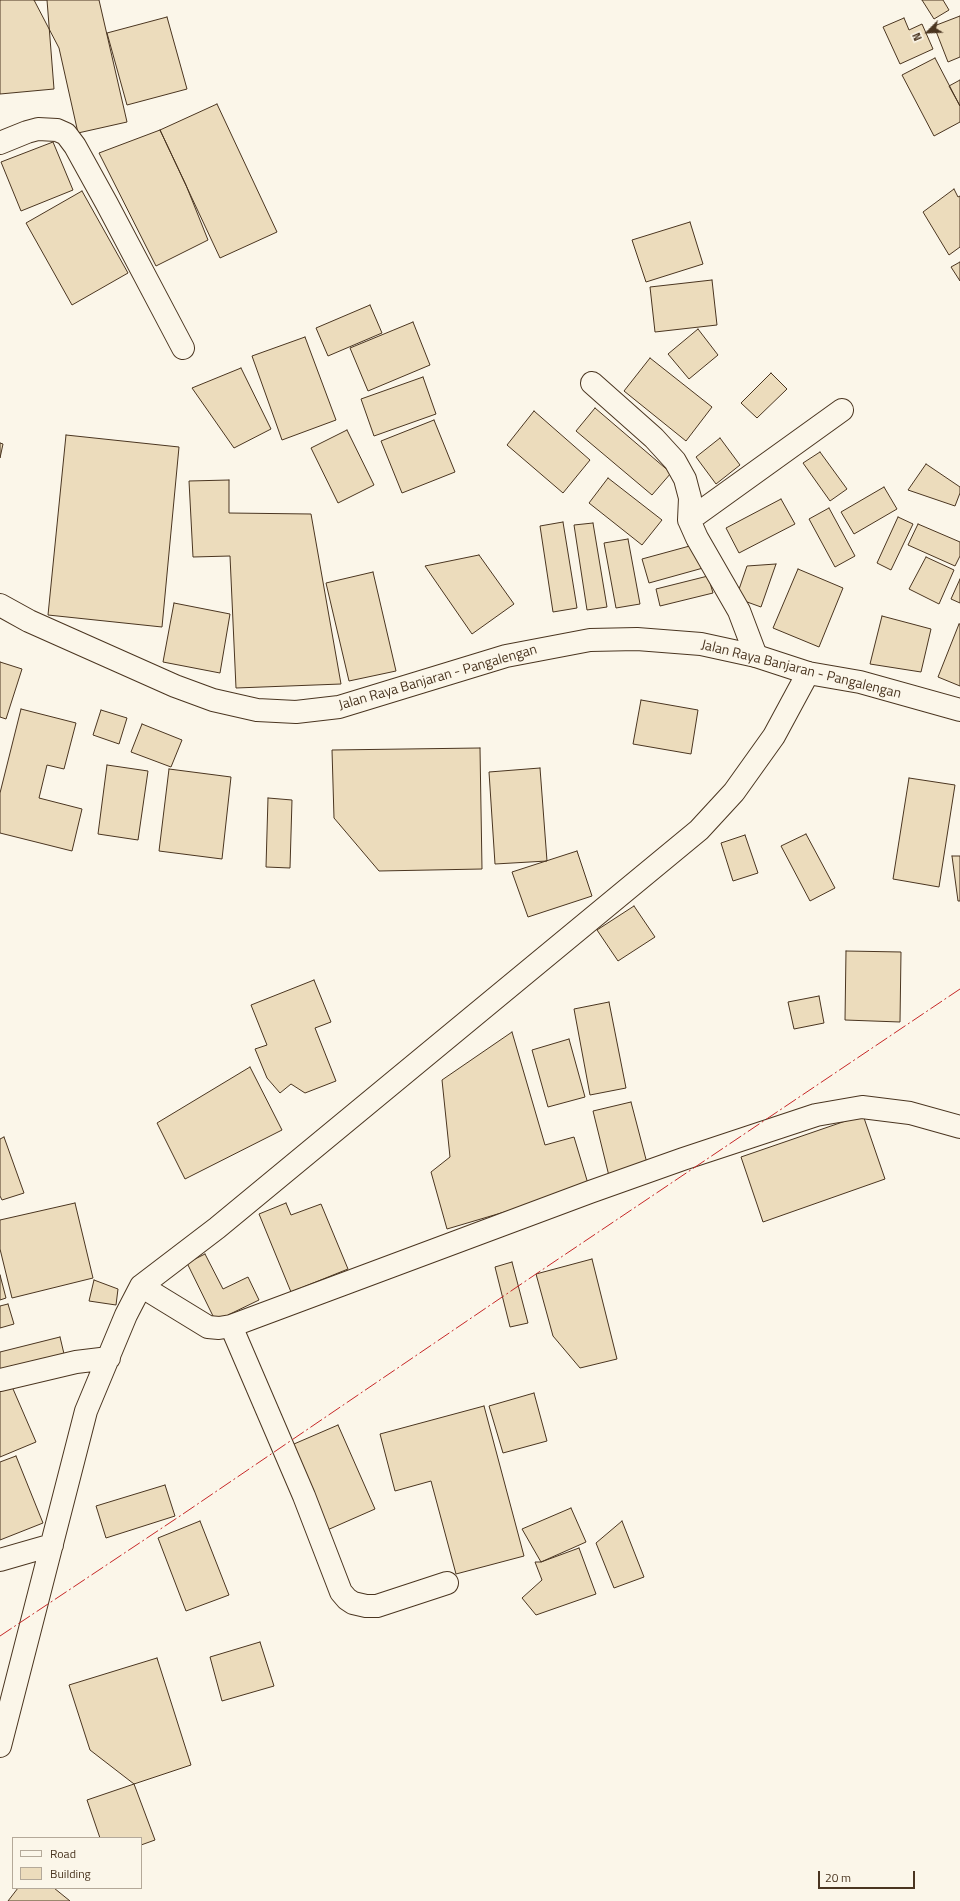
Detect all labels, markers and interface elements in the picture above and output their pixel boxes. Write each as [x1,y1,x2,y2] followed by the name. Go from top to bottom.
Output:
[908,12,948,52] north arrow
[908,30,926,44] text: N
[699,637,903,703] street label: Jalan Raya Banjaran - Pangalengan
[337,642,539,714] street label: Jalan Raya Banjaran - Pangalengan
[12,1837,142,1889] legend
[50,1844,76,1863] text: Road
[820,1863,917,1889] scale bar
[50,1864,91,1883] text: Building
[825,1868,851,1887] text: 20 m

